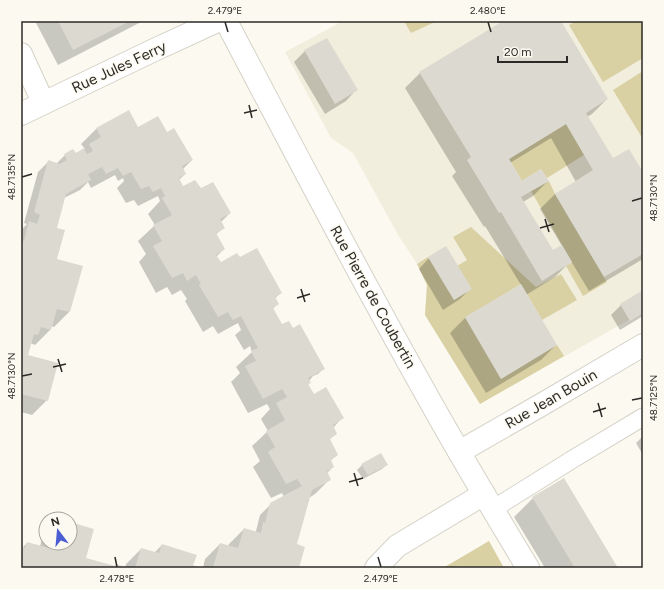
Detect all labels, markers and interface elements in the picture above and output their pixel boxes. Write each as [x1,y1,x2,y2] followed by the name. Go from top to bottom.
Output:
[208,4,242,17] text: 2.479°E
[470,4,506,17] text: 2.480°E
[69,37,169,97] street label: Rue Jules Ferry
[498,38,567,64] scale bar
[504,45,532,59] text: 20 m
[5,154,18,200] text: 48.7135°N
[647,174,660,222] text: 48.7130°N
[326,223,420,371] street label: Rue Pierre de Coubertin
[5,352,18,400] text: 48.7130°N
[502,365,600,433] street label: Rue Jean Bouin
[647,375,660,421] text: 48.7125°N
[38,511,78,551] north arrow
[49,514,61,529] text: N
[100,572,135,585] text: 2.478°E
[364,572,398,585] text: 2.479°E

